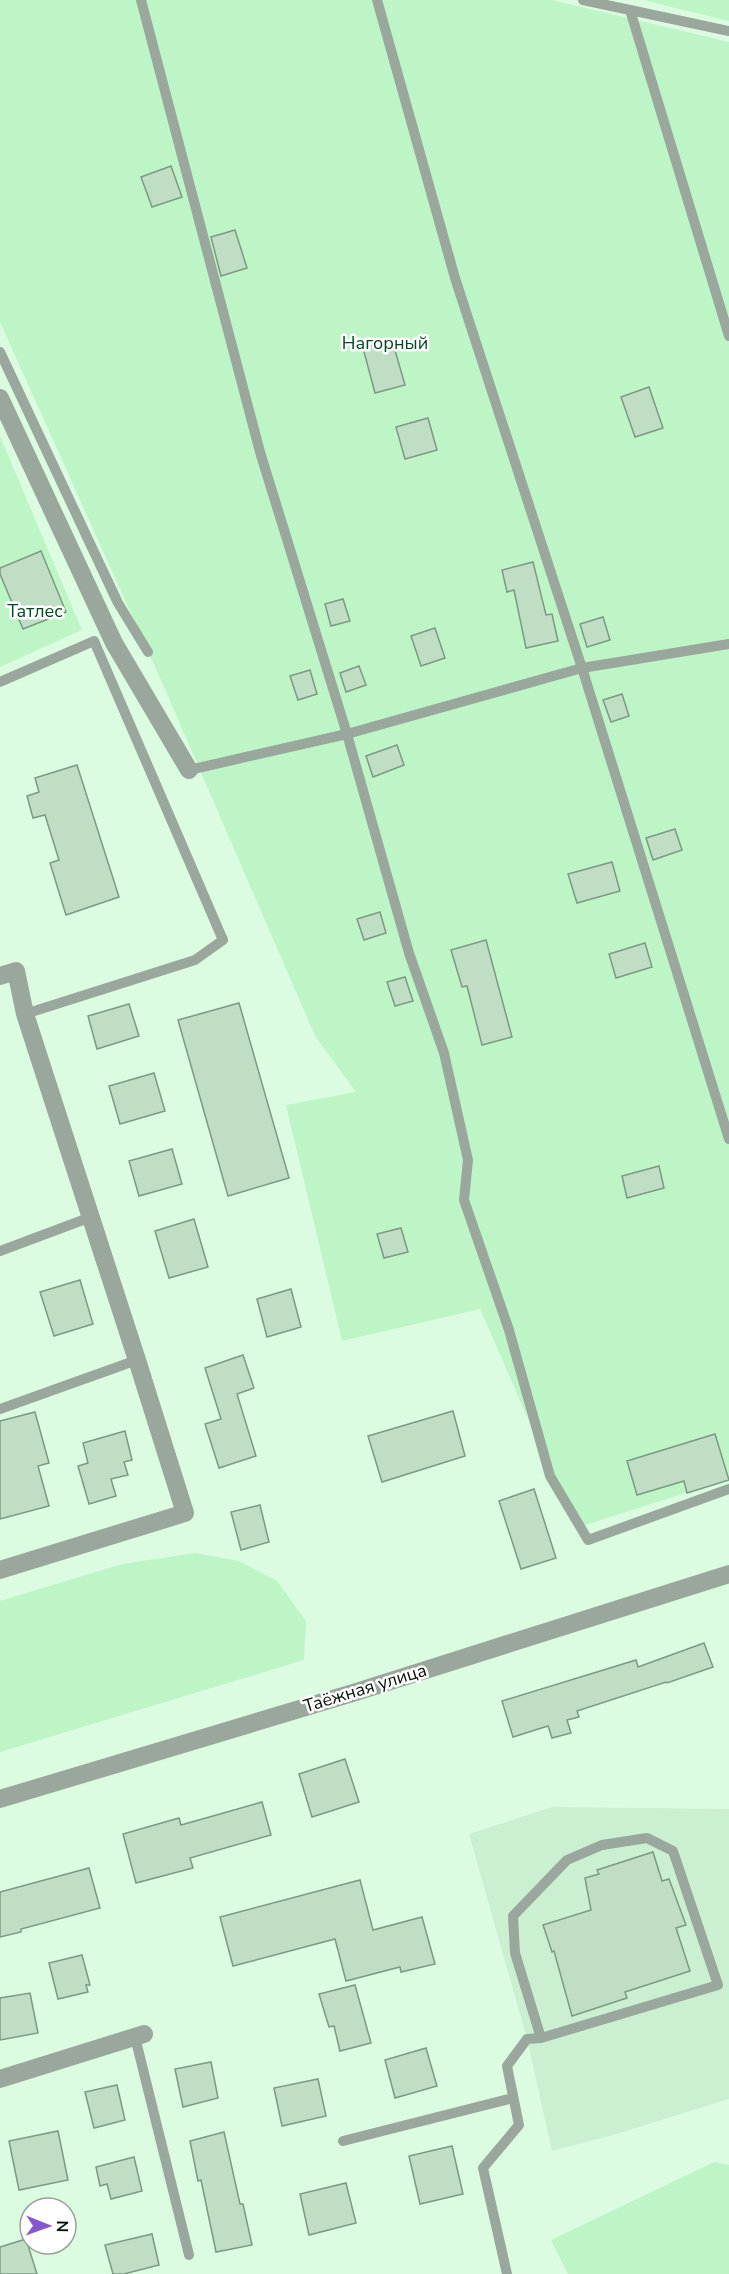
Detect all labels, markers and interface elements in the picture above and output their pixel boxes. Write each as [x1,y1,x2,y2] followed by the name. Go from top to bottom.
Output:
[342,331,428,355] park label: Нагорный
[7,599,63,623] park label: Татлес
[300,1658,430,1718] street label: Таёжная улица
[18,2196,78,2256] north arrow
[51,2220,73,2232] text: N

